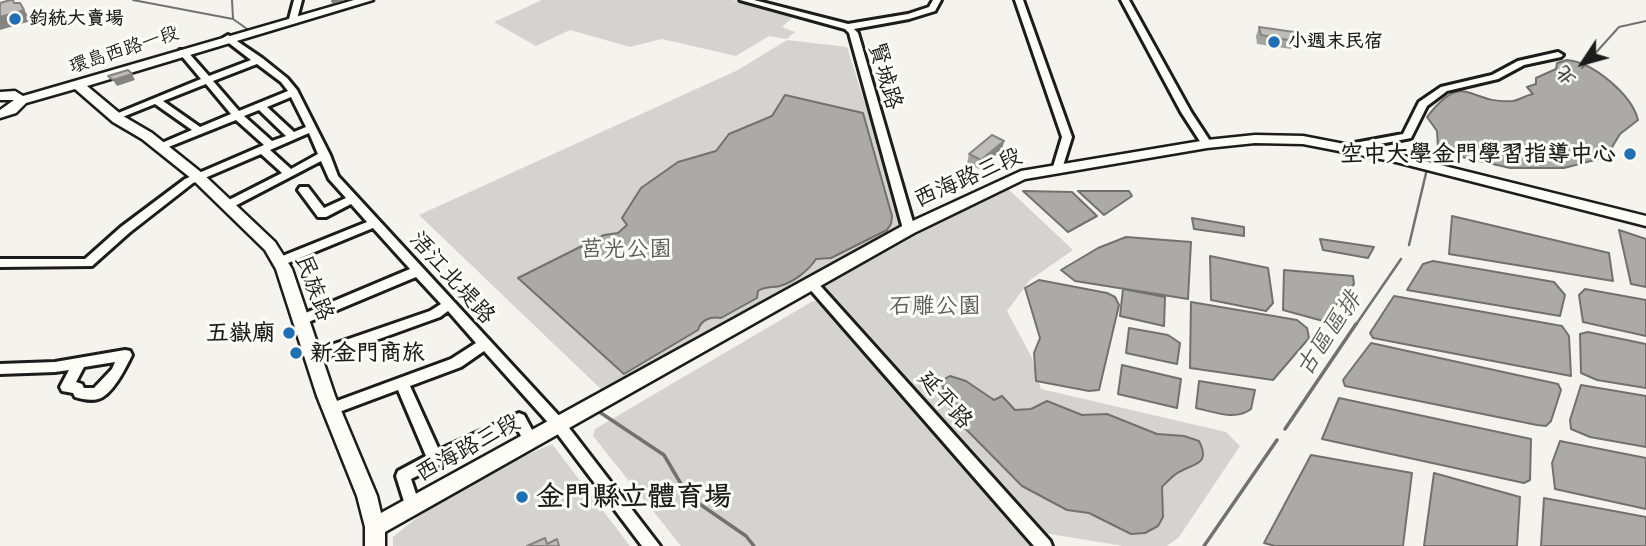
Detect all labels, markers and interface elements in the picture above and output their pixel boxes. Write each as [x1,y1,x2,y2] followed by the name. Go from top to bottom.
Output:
[29,8,124,30] place label: 鈞統大賣場
[7,11,23,27] marker: 鈞統大賣場
[66,22,182,78] street label: 環島西路一段
[1548,28,1618,98] north arrow
[1288,31,1383,53] place label: 小週末民宿
[1266,34,1282,50] marker: 小週末民宿
[862,39,908,113] street label: 賢城路
[1552,61,1581,90] text: 北
[1340,140,1616,168] place label: 空中大學金門學習指導中心
[910,142,1026,214] street label: 西海路三段
[1622,146,1638,162] marker: 空中大學金門學習指導中心
[403,226,501,330] street label: 浯江北堤路
[580,235,672,263] park label: 莒光公園
[289,251,339,325] street label: 民族路
[1290,286,1368,382] water label: 古區區排
[889,292,981,320] park label: 石雕公園
[206,319,275,347] place label: 五嶽廟
[281,325,297,341] marker: 五嶽廟
[310,339,425,367] place label: 新金門商旅
[288,345,304,361] marker: 新金門商旅
[912,365,978,435] street label: 延平路
[411,408,525,488] street label: 西海路三段
[536,480,732,514] place label: 金門縣立體育場
[514,489,530,505] marker: 金門縣立體育場

